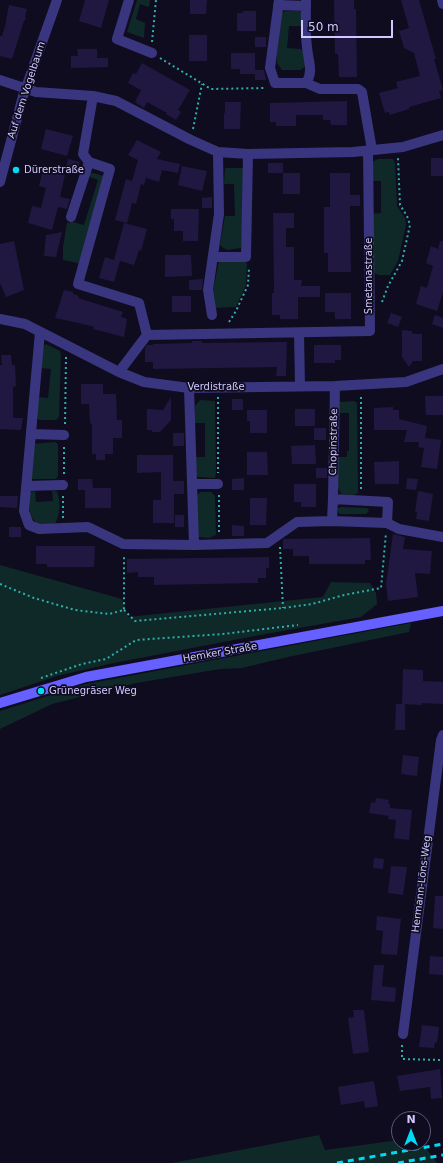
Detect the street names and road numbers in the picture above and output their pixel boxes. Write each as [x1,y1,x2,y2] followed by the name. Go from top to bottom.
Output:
[6,40,48,140] street label: Auf dem Vogelbaum
[363,238,375,314] street label: Smetanastraße
[187,381,245,393] street label: Verdistraße
[327,409,341,475] street label: Chopinstraße
[182,641,258,665] street label: Hemker Straße
[410,835,434,933] street label: Hermann-Löns-Weg

